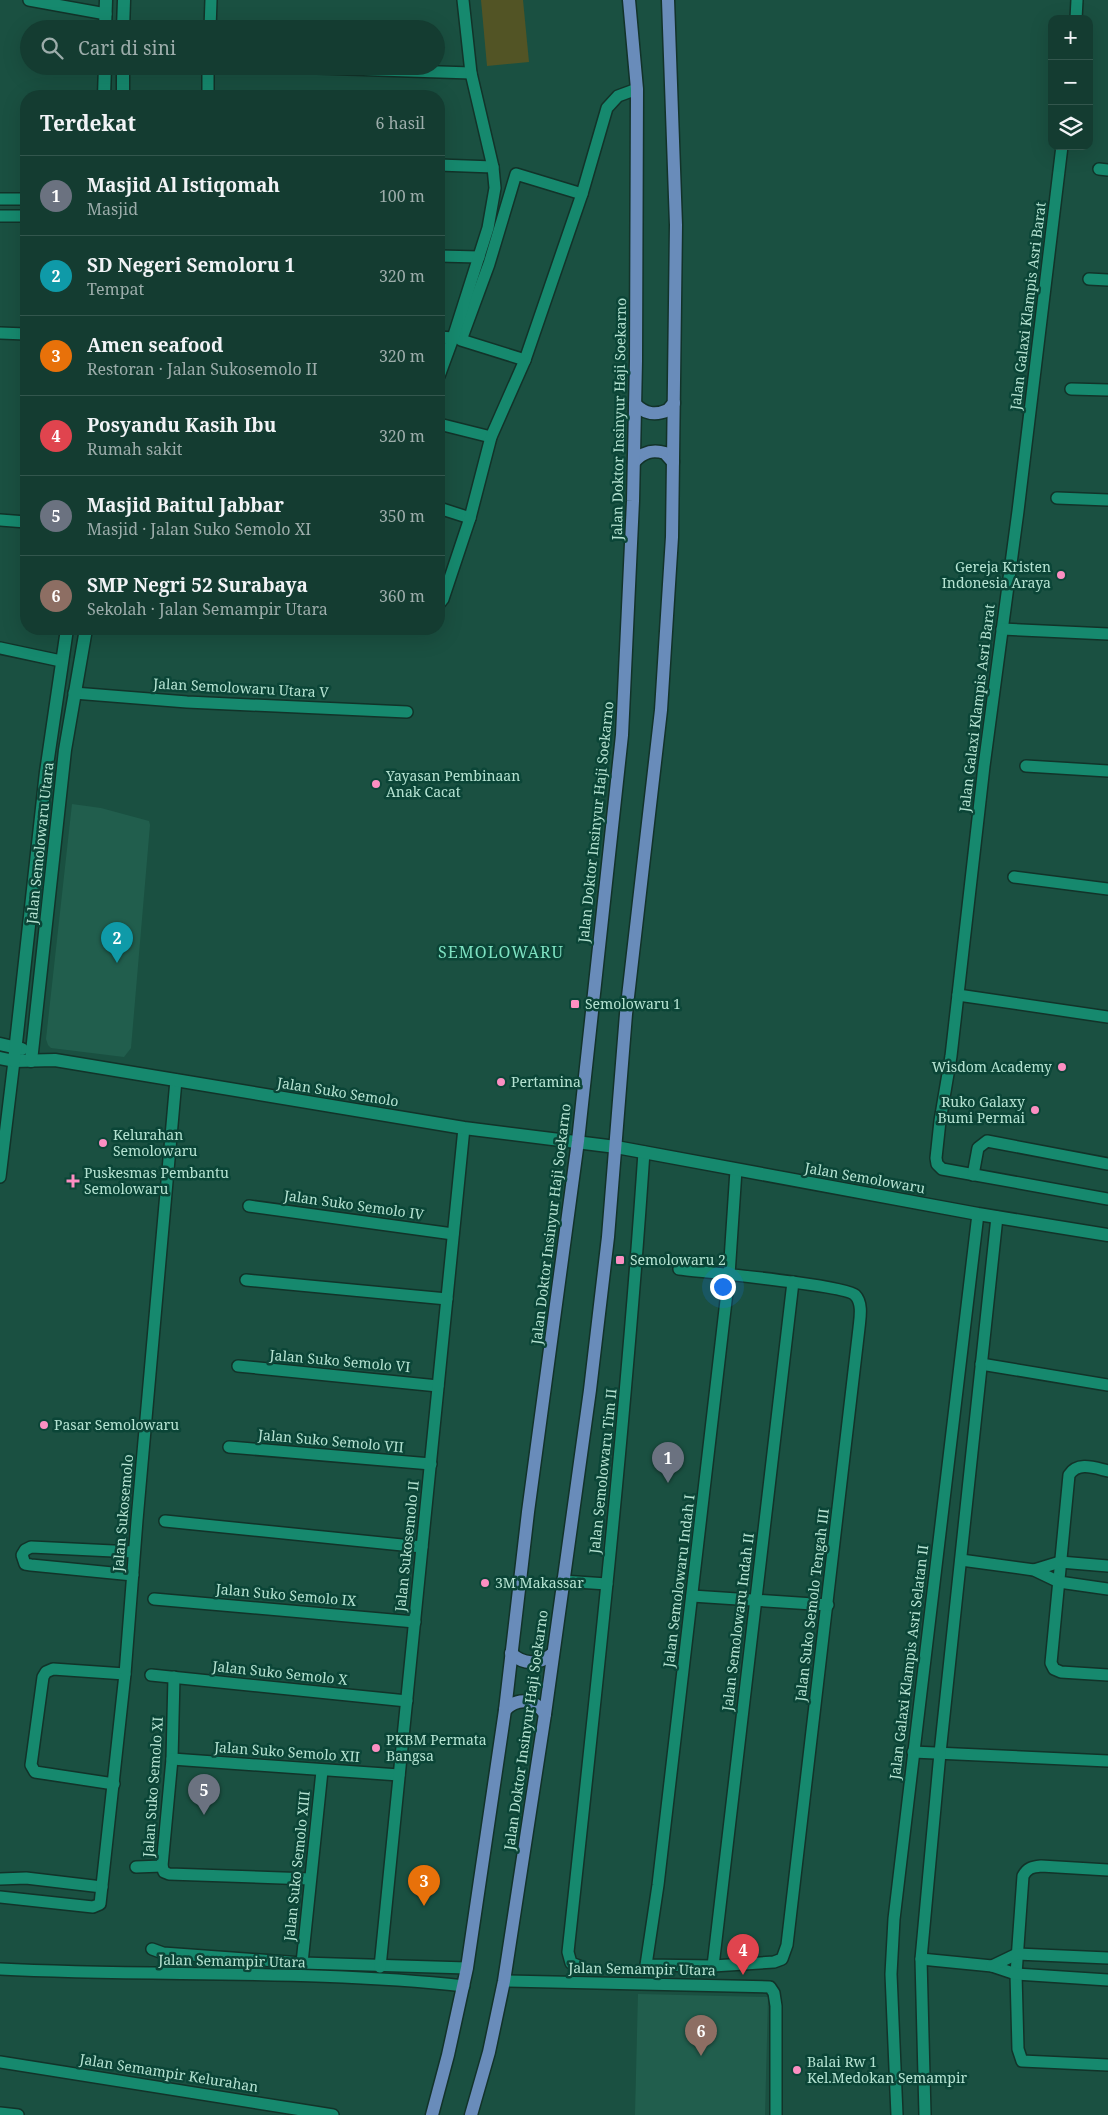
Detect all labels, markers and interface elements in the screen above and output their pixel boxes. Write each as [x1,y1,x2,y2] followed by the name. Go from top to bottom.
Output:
[1048,15,1093,150] map controls
[1048,15,1093,60] button: +
[20,20,445,75] search box
[38,34,66,62] icon: search
[78,35,176,61] text: Cari di sini
[1048,60,1093,105] button: −
[1048,105,1093,150] button: layers
[40,109,136,137] text: Terdekat
[375,112,425,134] text: 6 hasil
[87,172,280,198] text: Masjid Al Istiqomah
[51,185,61,207] text: 1
[379,185,425,207] text: 100 m
[87,198,138,220] text: Masjid
[1005,201,1050,412] street label: Jalan Galaxi Klampis Asri Barat
[87,252,295,278] text: SD Negeri Semoloru 1
[51,265,61,287] text: 2
[379,265,425,287] text: 320 m
[87,278,144,300] text: Tempat
[607,298,630,541] street label: Jalan Doktor Insinyur Haji Soekarno
[87,332,223,358] text: Amen seafood
[51,345,61,367] text: 3
[379,345,425,367] text: 320 m
[87,358,318,380] text: Restoran · Jalan Sukosemolo II
[87,412,276,438] text: Posyandu Kasih Ibu
[51,425,61,447] text: 4
[379,425,425,447] text: 320 m
[87,438,182,460] text: Rumah sakit
[87,492,284,518] text: Masjid Baitul Jabbar
[51,505,61,527] text: 5
[379,505,425,527] text: 350 m
[87,518,311,540] text: Masjid · Jalan Suko Semolo XI
[942,557,1051,592] place label: Gereja Kristen Indonesia Araya
[1055,569,1067,581] marker: Gereja Kristen Indonesia Araya
[87,572,308,598] text: SMP Negri 52 Surabaya
[51,585,61,607] text: 6
[379,585,425,607] text: 360 m
[87,598,328,620] text: Sekolah · Jalan Semampir Utara
[954,603,999,814] street label: Jalan Galaxi Klampis Asri Barat
[152,673,330,702] street label: Jalan Semolowaru Utara V
[573,700,618,945] street label: Jalan Doktor Insinyur Haji Soekarno
[21,761,57,926] street label: Jalan Semolowaru Utara
[385,766,520,801] place label: Yayasan Pembinaan Anak Cacat
[370,778,382,790] marker: Yayasan Pembinaan Anak Cacat
[101,922,133,963] pin: 2
[438,941,564,963] district label: SEMOLOWARU
[585,994,681,1013] place label: Semolowaru 1
[569,998,581,1010] marker: Semolowaru 1
[932,1057,1052,1076] place label: Wisdom Academy
[1056,1061,1068,1073] marker: Wisdom Academy
[275,1072,400,1110] street label: Jalan Suko Semolo
[511,1072,581,1091] place label: Pertamina
[495,1076,507,1088] marker: Pertamina
[937,1092,1026,1127] place label: Ruko Galaxy Bumi Permai
[526,1102,575,1346] street label: Jalan Doktor Insinyur Haji Soekarno
[1029,1104,1041,1116] marker: Ruko Galaxy Bumi Permai
[113,1125,197,1160] place label: Kelurahan Semolowaru
[97,1137,109,1149] marker: Kelurahan Semolowaru
[802,1157,927,1197] street label: Jalan Semolowaru
[84,1163,229,1198] place label: Puskesmas Pembantu Semolowaru
[66,1174,80,1188] marker: Puskesmas Pembantu Semolowaru
[282,1185,426,1224] street label: Jalan Suko Semolo IV
[630,1250,726,1269] place label: Semolowaru 2
[614,1254,626,1266] marker: Semolowaru 2
[710,1274,736,1300] your location
[268,1345,411,1376] street label: Jalan Suko Semolo VI
[584,1387,621,1555] street label: Jalan Semolowaru Tim II
[54,1415,179,1434] place label: Pasar Semolowaru
[38,1419,50,1431] marker: Pasar Semolowaru
[256,1425,405,1456] street label: Jalan Suko Semolo VII
[652,1442,684,1483] pin: 1
[108,1453,137,1573] street label: Jalan Sukosemolo
[390,1479,423,1613] street label: Jalan Sukosemolo II
[658,1493,699,1669] street label: Jalan Semolowaru Indah I
[790,1507,833,1703] street label: Jalan Suko Semolo Tengah III
[717,1532,758,1713] street label: Jalan Semolowaru Indah II
[885,1543,932,1781] street label: Jalan Galaxi Klampis Asri Selatan II
[495,1573,584,1592] place label: 3M Makassar
[479,1577,491,1589] marker: 3M Makassar
[214,1579,358,1610] street label: Jalan Suko Semolo IX
[499,1609,552,1852] street label: Jalan Doktor Insinyur Haji Soekarno
[211,1656,349,1689] street label: Jalan Suko Semolo X
[138,1716,167,1859] street label: Jalan Suko Semolo XI
[386,1730,487,1765] place label: PKBM Permata Bangsa
[213,1737,360,1766] street label: Jalan Suko Semolo XII
[370,1742,382,1754] marker: PKBM Permata Bangsa
[188,1774,220,1815] pin: 5
[279,1790,314,1943] street label: Jalan Suko Semolo XIII
[408,1865,440,1906] pin: 3
[727,1934,759,1975] pin: 4
[157,1950,306,1971] street label: Jalan Semampir Utara
[567,1958,716,1979] street label: Jalan Semampir Utara
[685,2015,717,2056] pin: 6
[77,2049,260,2096] street label: Jalan Semampir Kelurahan
[807,2052,967,2087] place label: Balai Rw 1 Kel.Medokan Semampir
[791,2064,803,2076] marker: Balai Rw 1 Kel.Medokan Semampir

